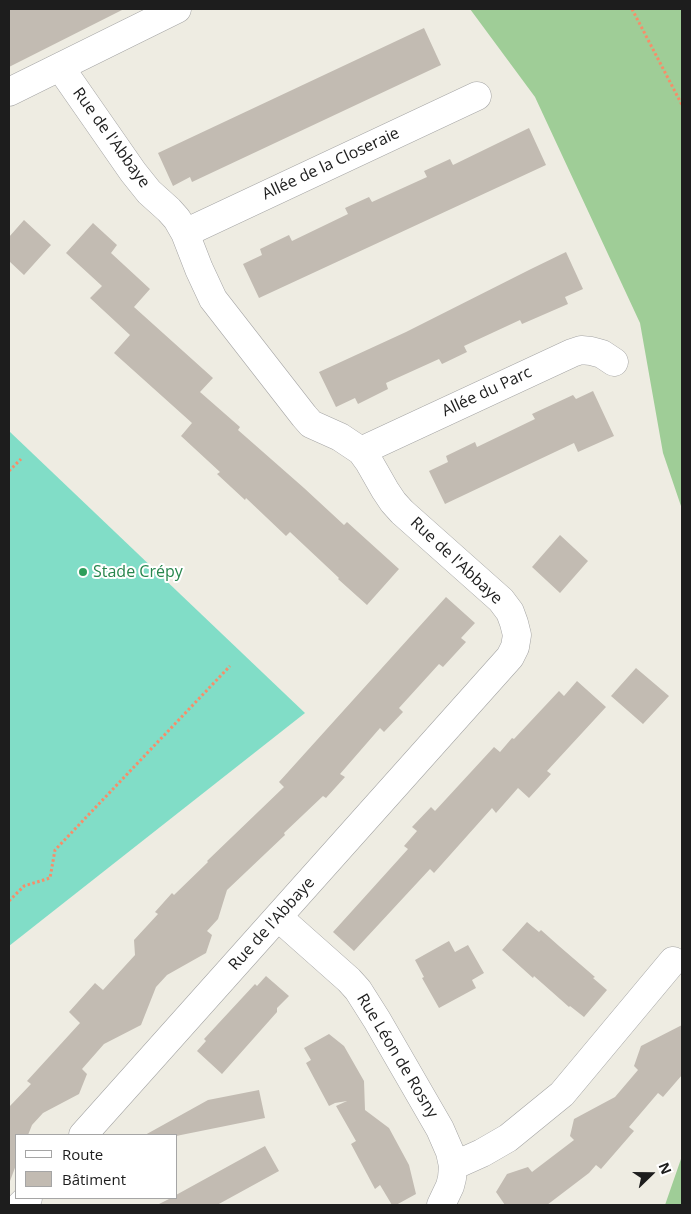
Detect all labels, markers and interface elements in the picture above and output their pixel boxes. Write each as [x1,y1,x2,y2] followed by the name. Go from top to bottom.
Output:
[68,84,154,192] street label: Rue de l'Abbaye
[259,124,403,204] street label: Allée de la Closeraie
[439,363,535,421] street label: Allée du Parc
[406,513,506,609] street label: Rue de l'Abbaye
[93,562,183,582] place label: Stade Crépy
[77,566,89,578] marker: Stade Crépy
[225,873,319,975] street label: Rue de l'Abbaye
[352,990,442,1122] street label: Rue Léon de Rosny
[15,1134,178,1199] legend
[62,1144,103,1164] text: Route
[626,1149,676,1199] north arrow
[654,1159,676,1177] text: N
[62,1169,126,1189] text: Bâtiment

